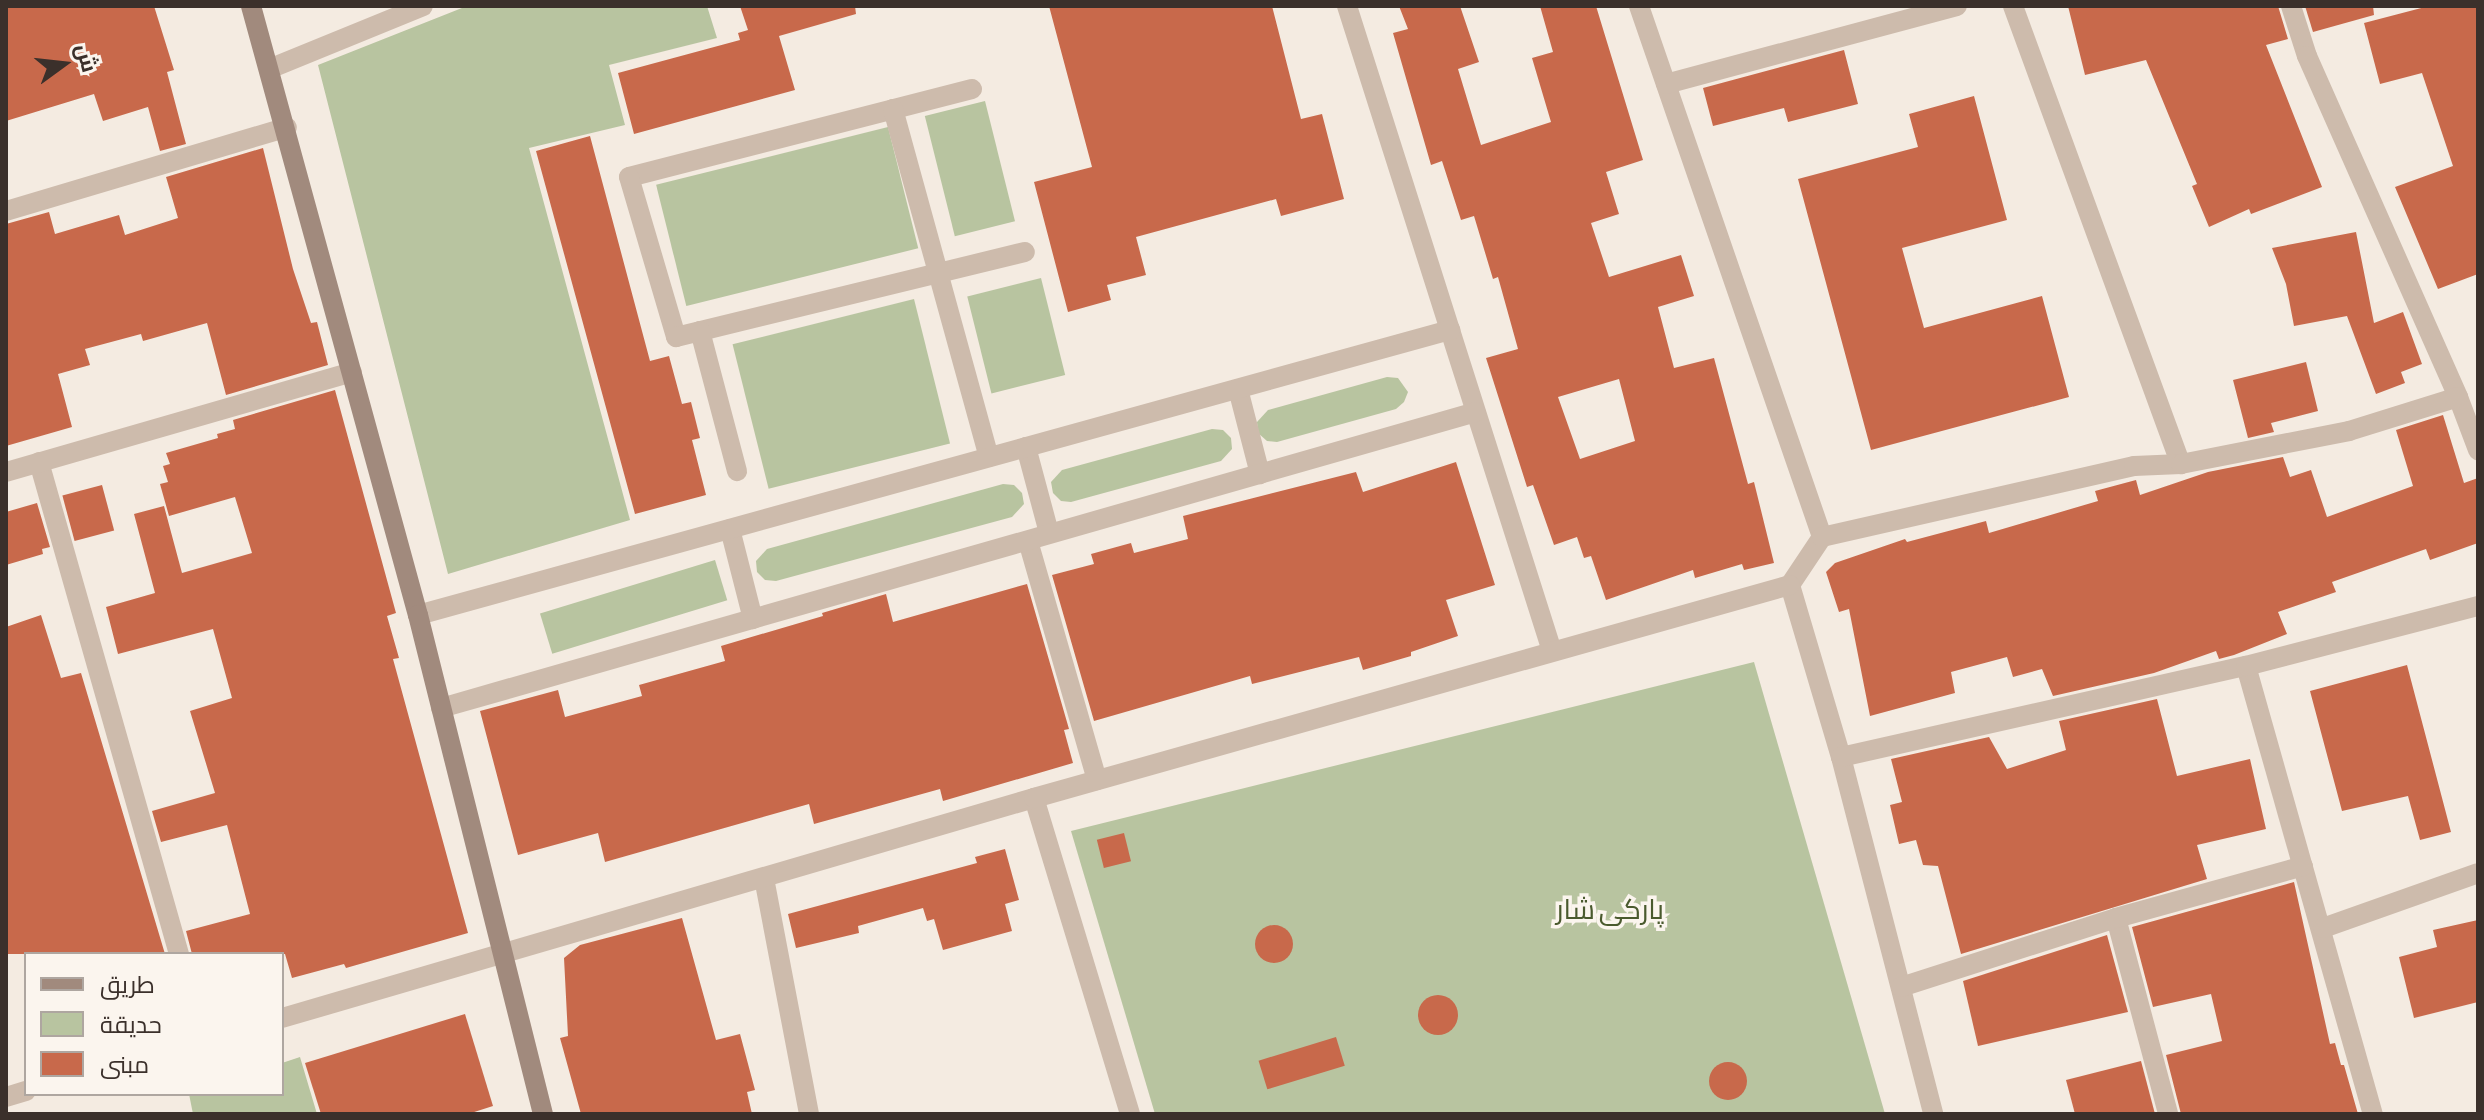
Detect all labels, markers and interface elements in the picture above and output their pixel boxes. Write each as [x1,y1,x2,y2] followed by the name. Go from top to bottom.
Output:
[24,24,104,104] north arrow
[71,41,103,75] text: ش
[1556,892,1664,926] park label: پاركى شار
[24,952,284,1096] legend
[100,971,155,998] text: طريق
[100,1011,162,1038] text: حديقة
[100,1051,149,1078] text: مبنى

